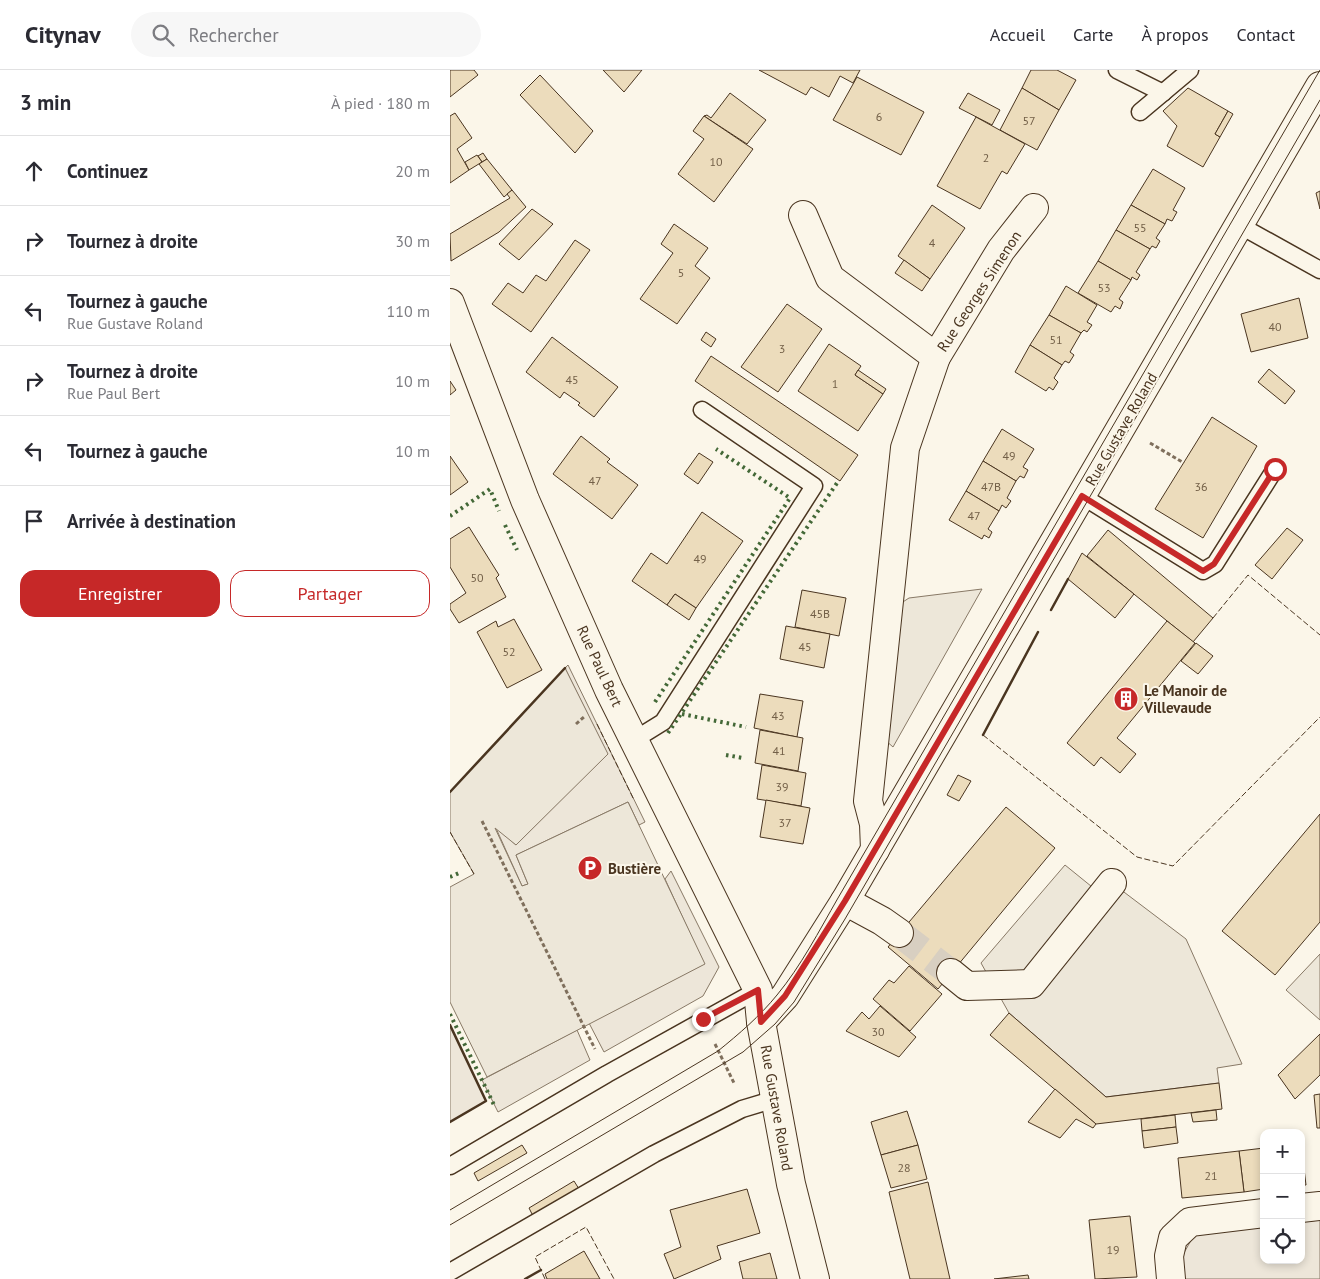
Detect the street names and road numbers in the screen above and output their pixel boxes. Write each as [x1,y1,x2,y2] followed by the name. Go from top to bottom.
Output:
[933,227,1025,355] street label: Rue Georges Simenon
[1081,369,1161,489] street label: Rue Gustave Roland
[573,622,627,710] street label: Rue Paul Bert
[757,1044,797,1172] street label: Rue Gustave Roland

